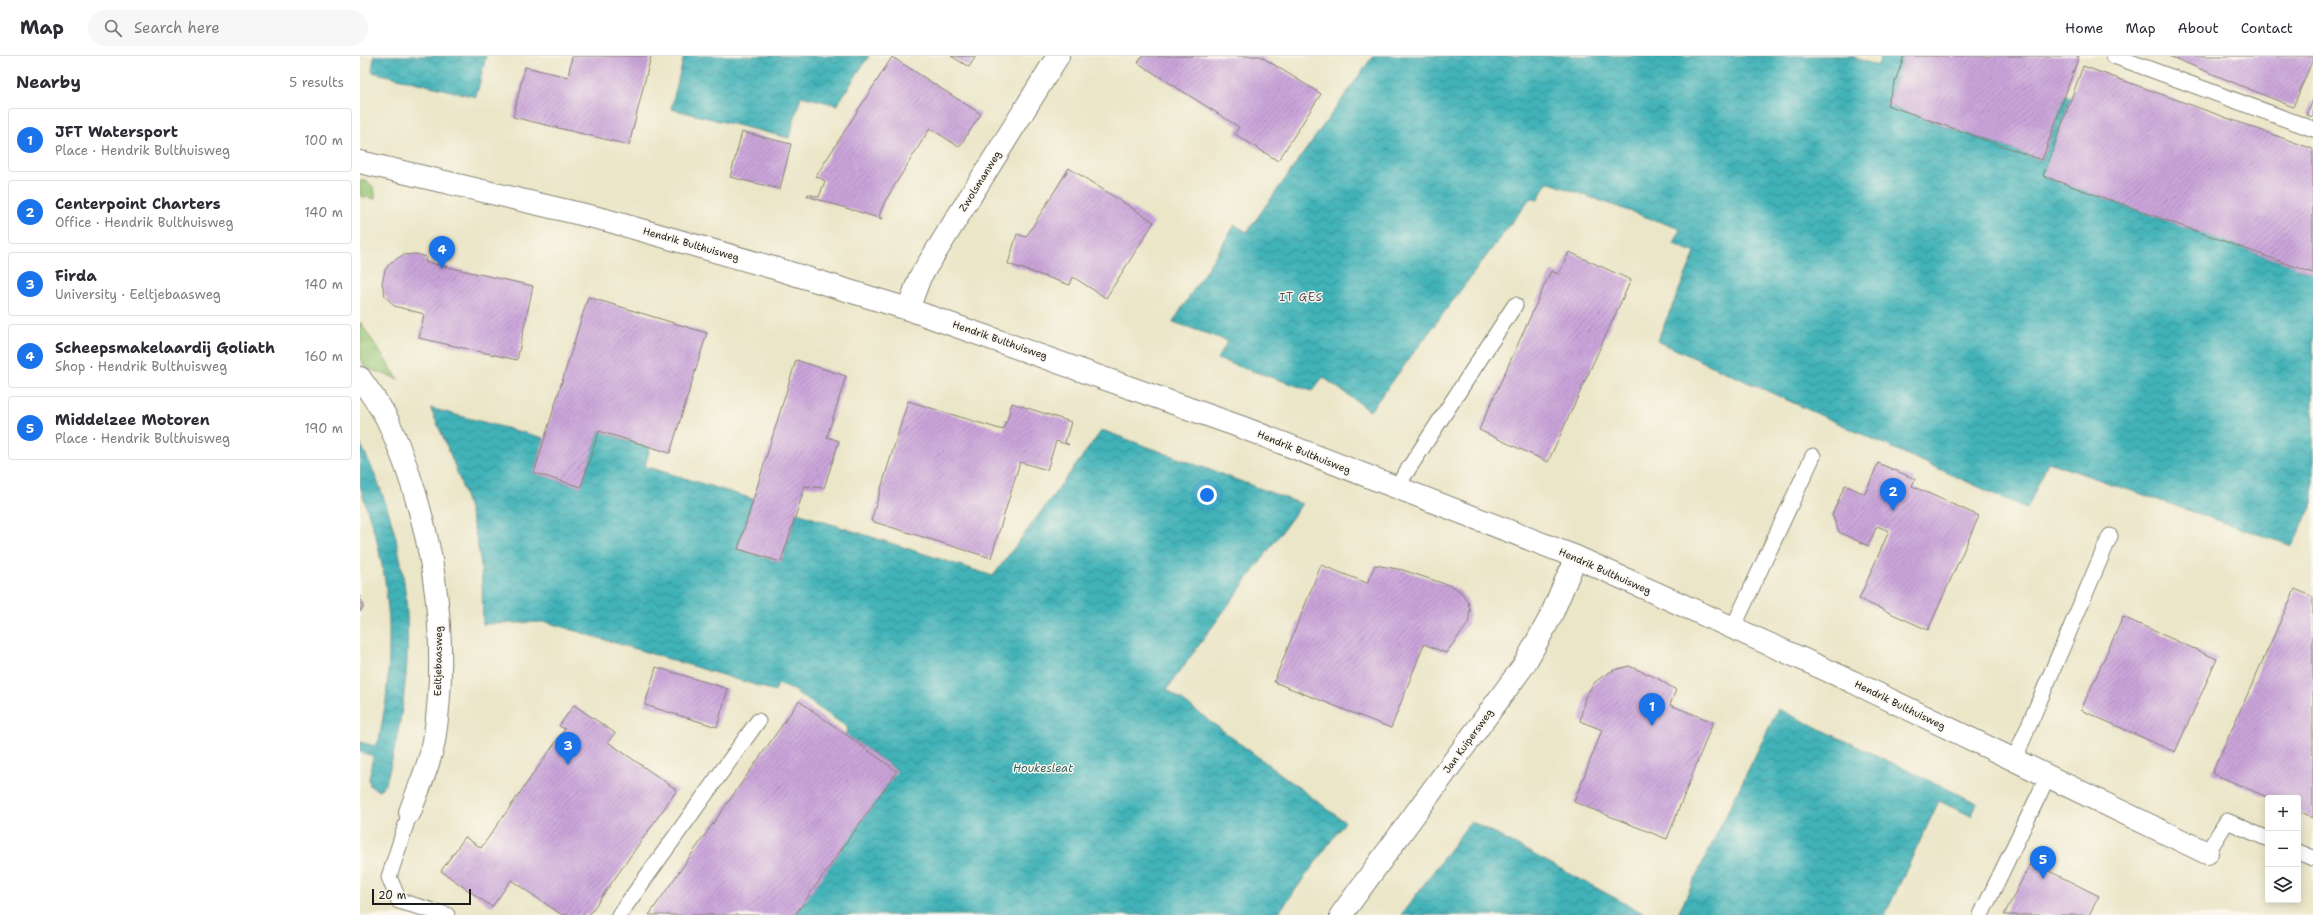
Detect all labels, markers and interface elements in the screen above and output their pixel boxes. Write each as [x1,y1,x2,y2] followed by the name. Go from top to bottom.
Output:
[88,10,368,46] search box
[20,15,64,40] text: Map
[102,17,124,39] icon: search
[134,18,220,38] text: Search here
[2065,19,2104,37] text: Home
[2126,19,2156,37] text: Map
[2178,19,2219,37] text: About
[2241,19,2293,37] text: Contact
[16,71,81,93] text: Nearby
[289,74,344,91] text: 5 results
[55,122,178,142] text: JFT Watersport
[27,132,33,149] text: 1
[304,132,343,149] text: 100 m
[55,142,230,159] text: Place · Hendrik Bulthuisweg
[956,148,1004,214] street label: Zwolsmanweg
[55,194,221,214] text: Centerpoint Charters
[25,204,35,221] text: 2
[304,204,343,221] text: 140 m
[55,214,234,231] text: Office · Hendrik Bulthuisweg
[641,224,741,264] street label: Hendrik Bulthuisweg
[429,236,455,269] pin: 4
[55,266,97,286] text: Firda
[25,276,35,293] text: 3
[304,276,343,293] text: 140 m
[55,286,221,303] text: University · Eeltjebaasweg
[1279,290,1323,305] district label: IT GES
[951,318,1049,362] street label: Hendrik Bulthuisweg
[55,338,275,358] text: Scheepsmakelaardij Goliath
[25,348,35,365] text: 4
[305,348,343,365] text: 160 m
[55,358,227,375] text: Shop · Hendrik Bulthuisweg
[55,410,210,430] text: Middelzee Motoren
[26,420,34,437] text: 5
[304,420,343,437] text: 190 m
[1255,427,1353,477] street label: Hendrik Bulthuisweg
[55,430,230,447] text: Place · Hendrik Bulthuisweg
[1880,478,1906,511] pin: 2
[1197,485,1217,505] your location
[1557,545,1653,597] street label: Hendrik Bulthuisweg
[431,626,445,696] street label: Eeltjebaasweg
[1852,677,1948,733] street label: Hendrik Bulthuisweg
[1639,693,1665,726] pin: 1
[1440,706,1496,776] street label: Jan Kuipersweg
[555,732,581,765] pin: 3
[1013,761,1073,776] water label: Houkesleat
[2265,795,2301,903] map controls
[2265,795,2301,831] button: +
[2265,831,2301,867] button: −
[2030,846,2056,879] pin: 5
[2265,867,2301,903] button: layers
[372,887,471,906] scale bar
[378,888,406,903] text: 20 m

